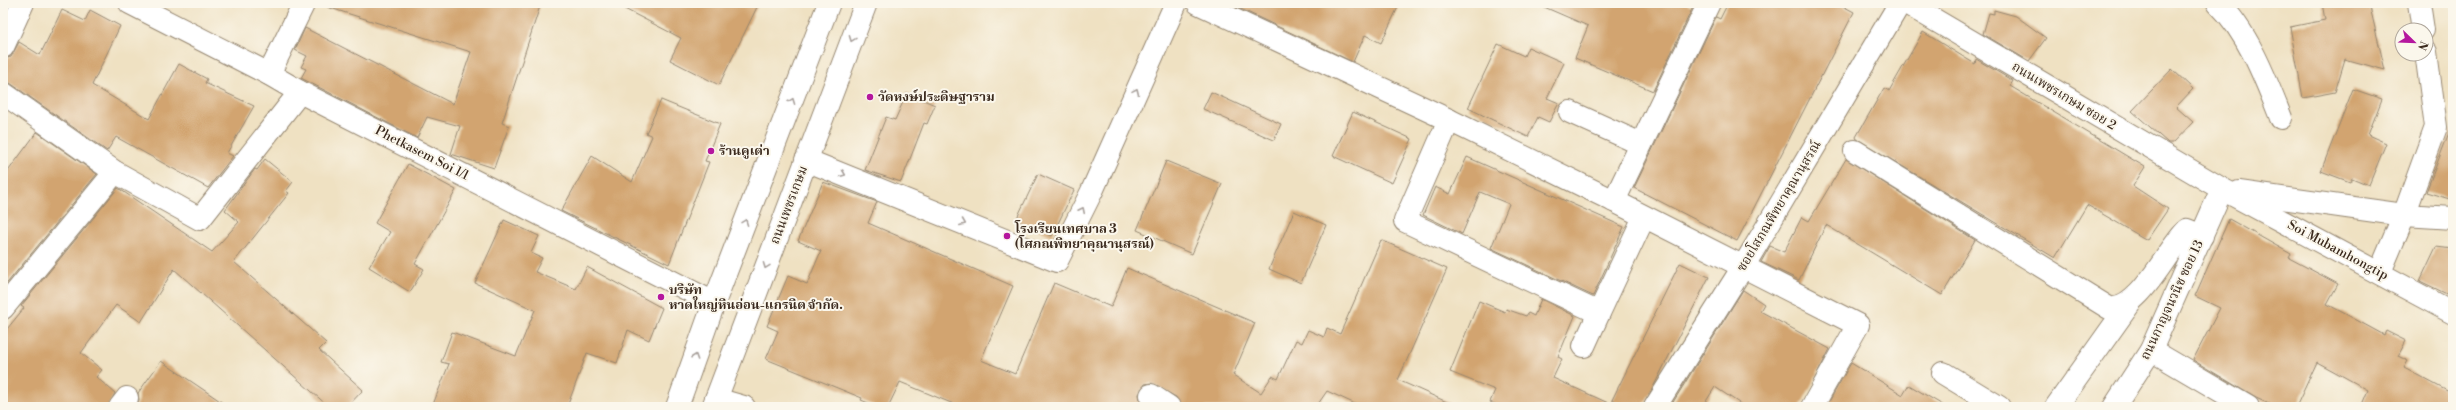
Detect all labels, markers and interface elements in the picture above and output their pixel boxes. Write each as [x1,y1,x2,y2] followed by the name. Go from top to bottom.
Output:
[2394,22,2434,62] north arrow
[849,36,857,43] one-way arrow
[2414,39,2430,53] text: N
[2009,59,2119,133] street label: ถนนเพชรเกษม ซอย 2
[1131,88,1139,96] one-way arrow
[878,89,995,105] place label: วัดหงษ์ประดิษฐาราม
[865,92,875,102] marker: วัดหงษ์ประดิษฐาราม
[787,97,795,104] one-way arrow
[372,122,472,184] street label: Phetkasem Soi 1/1
[1733,137,1824,274] street label: ซอยโสภณพิทยาคุณานุสรณ์
[719,143,770,159] place label: ร้านคูเต่า
[706,146,716,156] marker: ร้านคูเต่า
[767,164,811,246] street label: ถนนเพชรเกษม
[839,170,846,178] one-way arrow
[1077,207,1085,214] one-way arrow
[2285,217,2391,283] street label: Soi Mubamhongtip
[959,218,967,226] one-way arrow
[740,219,748,226] one-way arrow
[1014,220,1154,252] place label: โรงเรียนเทศบาล 3 (โศภณพิทยาคุณานุสรณ์)
[1002,231,1012,241] marker: โรงเรียนเทศบาล 3 (โศภณพิทยาคุณานุสรณ์)
[2137,237,2207,363] street label: ถนนกาญจนวนิช ซอย 13
[763,262,771,269] one-way arrow
[669,282,843,313] place label: บริษัท หาดใหญ่หินอ่อน-แกรนิต จำกัด.
[656,292,666,302] marker: บริษัท หาดใหญ่หินอ่อน-แกรนิต จำกัด.
[690,354,698,361] one-way arrow

